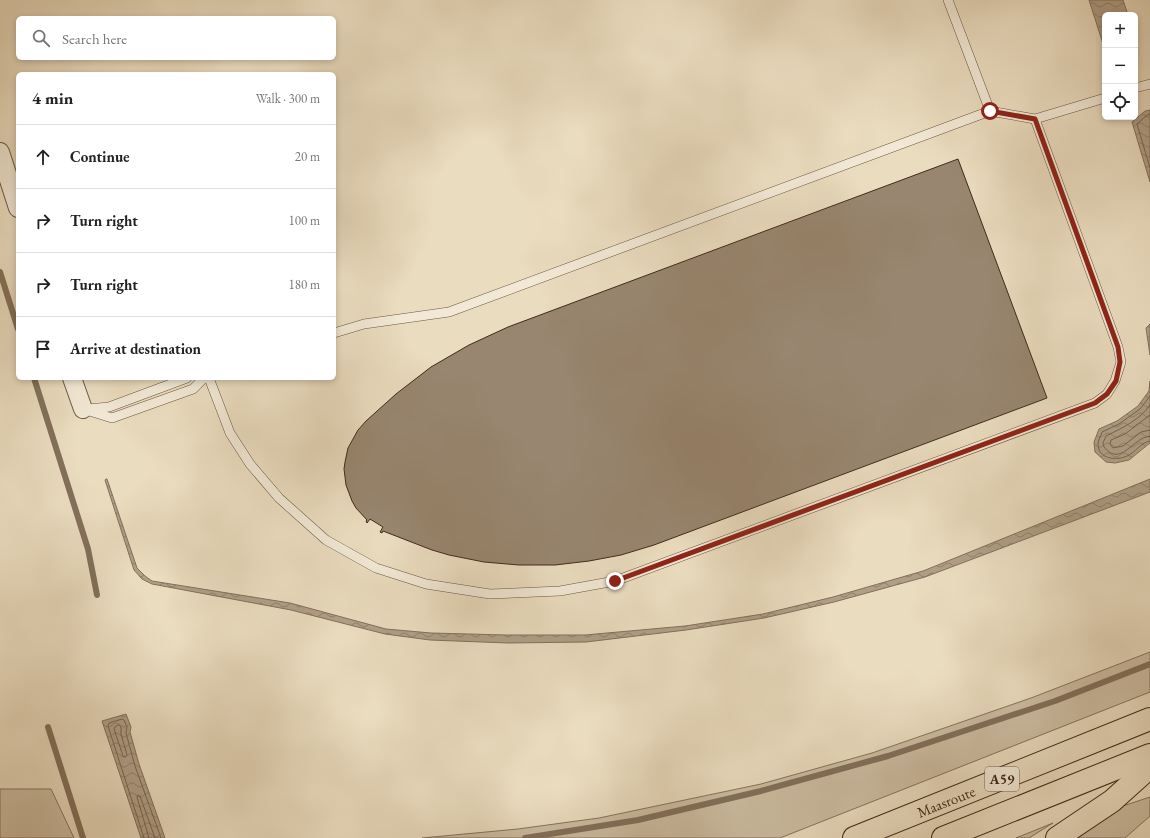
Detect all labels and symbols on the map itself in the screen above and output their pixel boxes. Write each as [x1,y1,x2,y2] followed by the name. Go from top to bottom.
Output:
[981,102,999,120] route start
[606,572,624,590] route end
[985,767,1019,791] road number: A59
[914,781,978,821] street label: Maasroute

